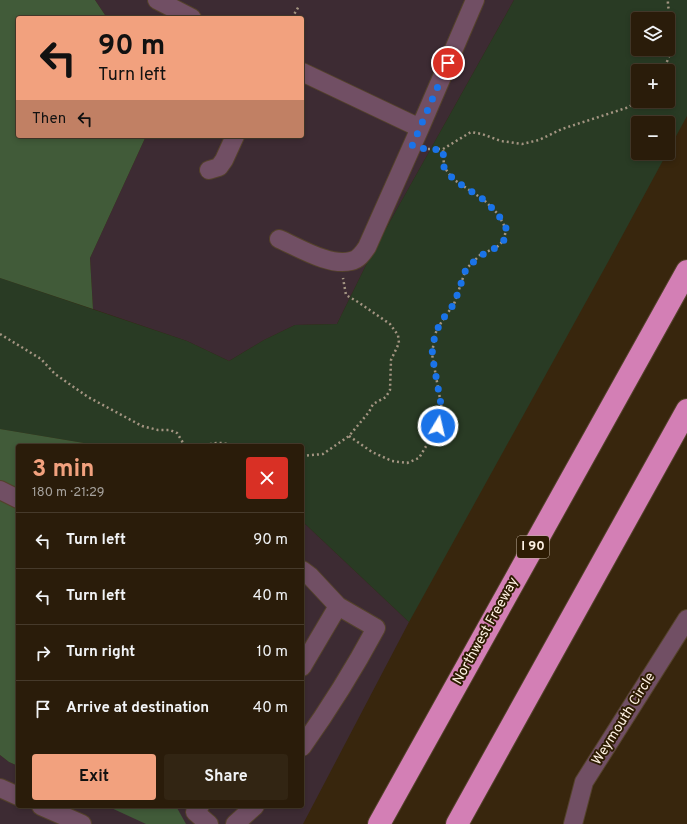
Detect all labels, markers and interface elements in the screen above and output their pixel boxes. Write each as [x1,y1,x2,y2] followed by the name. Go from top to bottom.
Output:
[631,12,675,160] map controls
[631,12,675,56] button: layers
[98,29,165,65] text: 90 m
[32,32,84,84] icon: left
[431,46,465,80] pin
[437,52,459,74] icon: arrive
[98,64,166,87] text: Turn left
[631,64,675,108] button: +
[74,108,96,130] icon: left
[32,110,66,129] text: Then
[631,116,675,160] button: −
[417,405,459,447] position arrow
[32,455,94,485] text: 3 min
[246,457,288,499] button: close
[32,485,105,501] text: 180 m · 21:29
[32,530,54,552] icon: left
[66,531,126,550] text: Turn left
[253,531,288,550] text: 90 m
[517,536,549,558] road number: I 90
[449,574,523,688] street label: Northwest Freeway
[32,586,54,608] icon: left
[66,587,126,606] text: Turn left
[253,587,288,606] text: 40 m
[32,642,54,664] icon: right
[66,643,135,662] text: Turn right
[257,643,288,662] text: 10 m
[589,669,659,769] street label: Weymouth Circle
[32,698,54,720] icon: arrive
[66,699,209,718] text: Arrive at destination
[253,699,288,718] text: 40 m
[32,754,156,800] button: Exit
[164,754,288,800] button: Share

